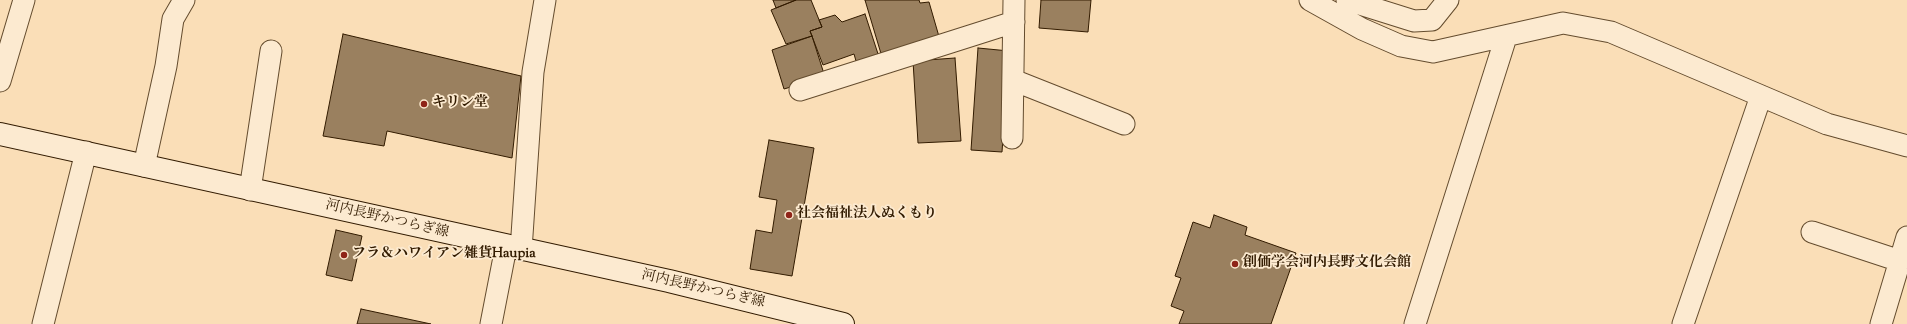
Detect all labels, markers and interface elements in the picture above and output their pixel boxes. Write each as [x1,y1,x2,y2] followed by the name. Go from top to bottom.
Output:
[432,96,488,112] place label: キリン堂
[419,99,429,109] marker: キリン堂
[324,198,450,242] street label: 河内長野かつらぎ線
[797,207,937,223] place label: 社会福祉法人ぬくもり
[784,210,794,220] marker: 社会福祉法人ぬくもり
[352,247,536,263] place label: フラ＆ハワイアン雑貨Haupia
[339,250,349,260] marker: フラ＆ハワイアン雑貨Haupia
[1243,256,1411,272] place label: 創価学会河内長野文化会館
[1230,259,1240,269] marker: 創価学会河内長野文化会館
[640,268,766,312] street label: 河内長野かつらぎ線

